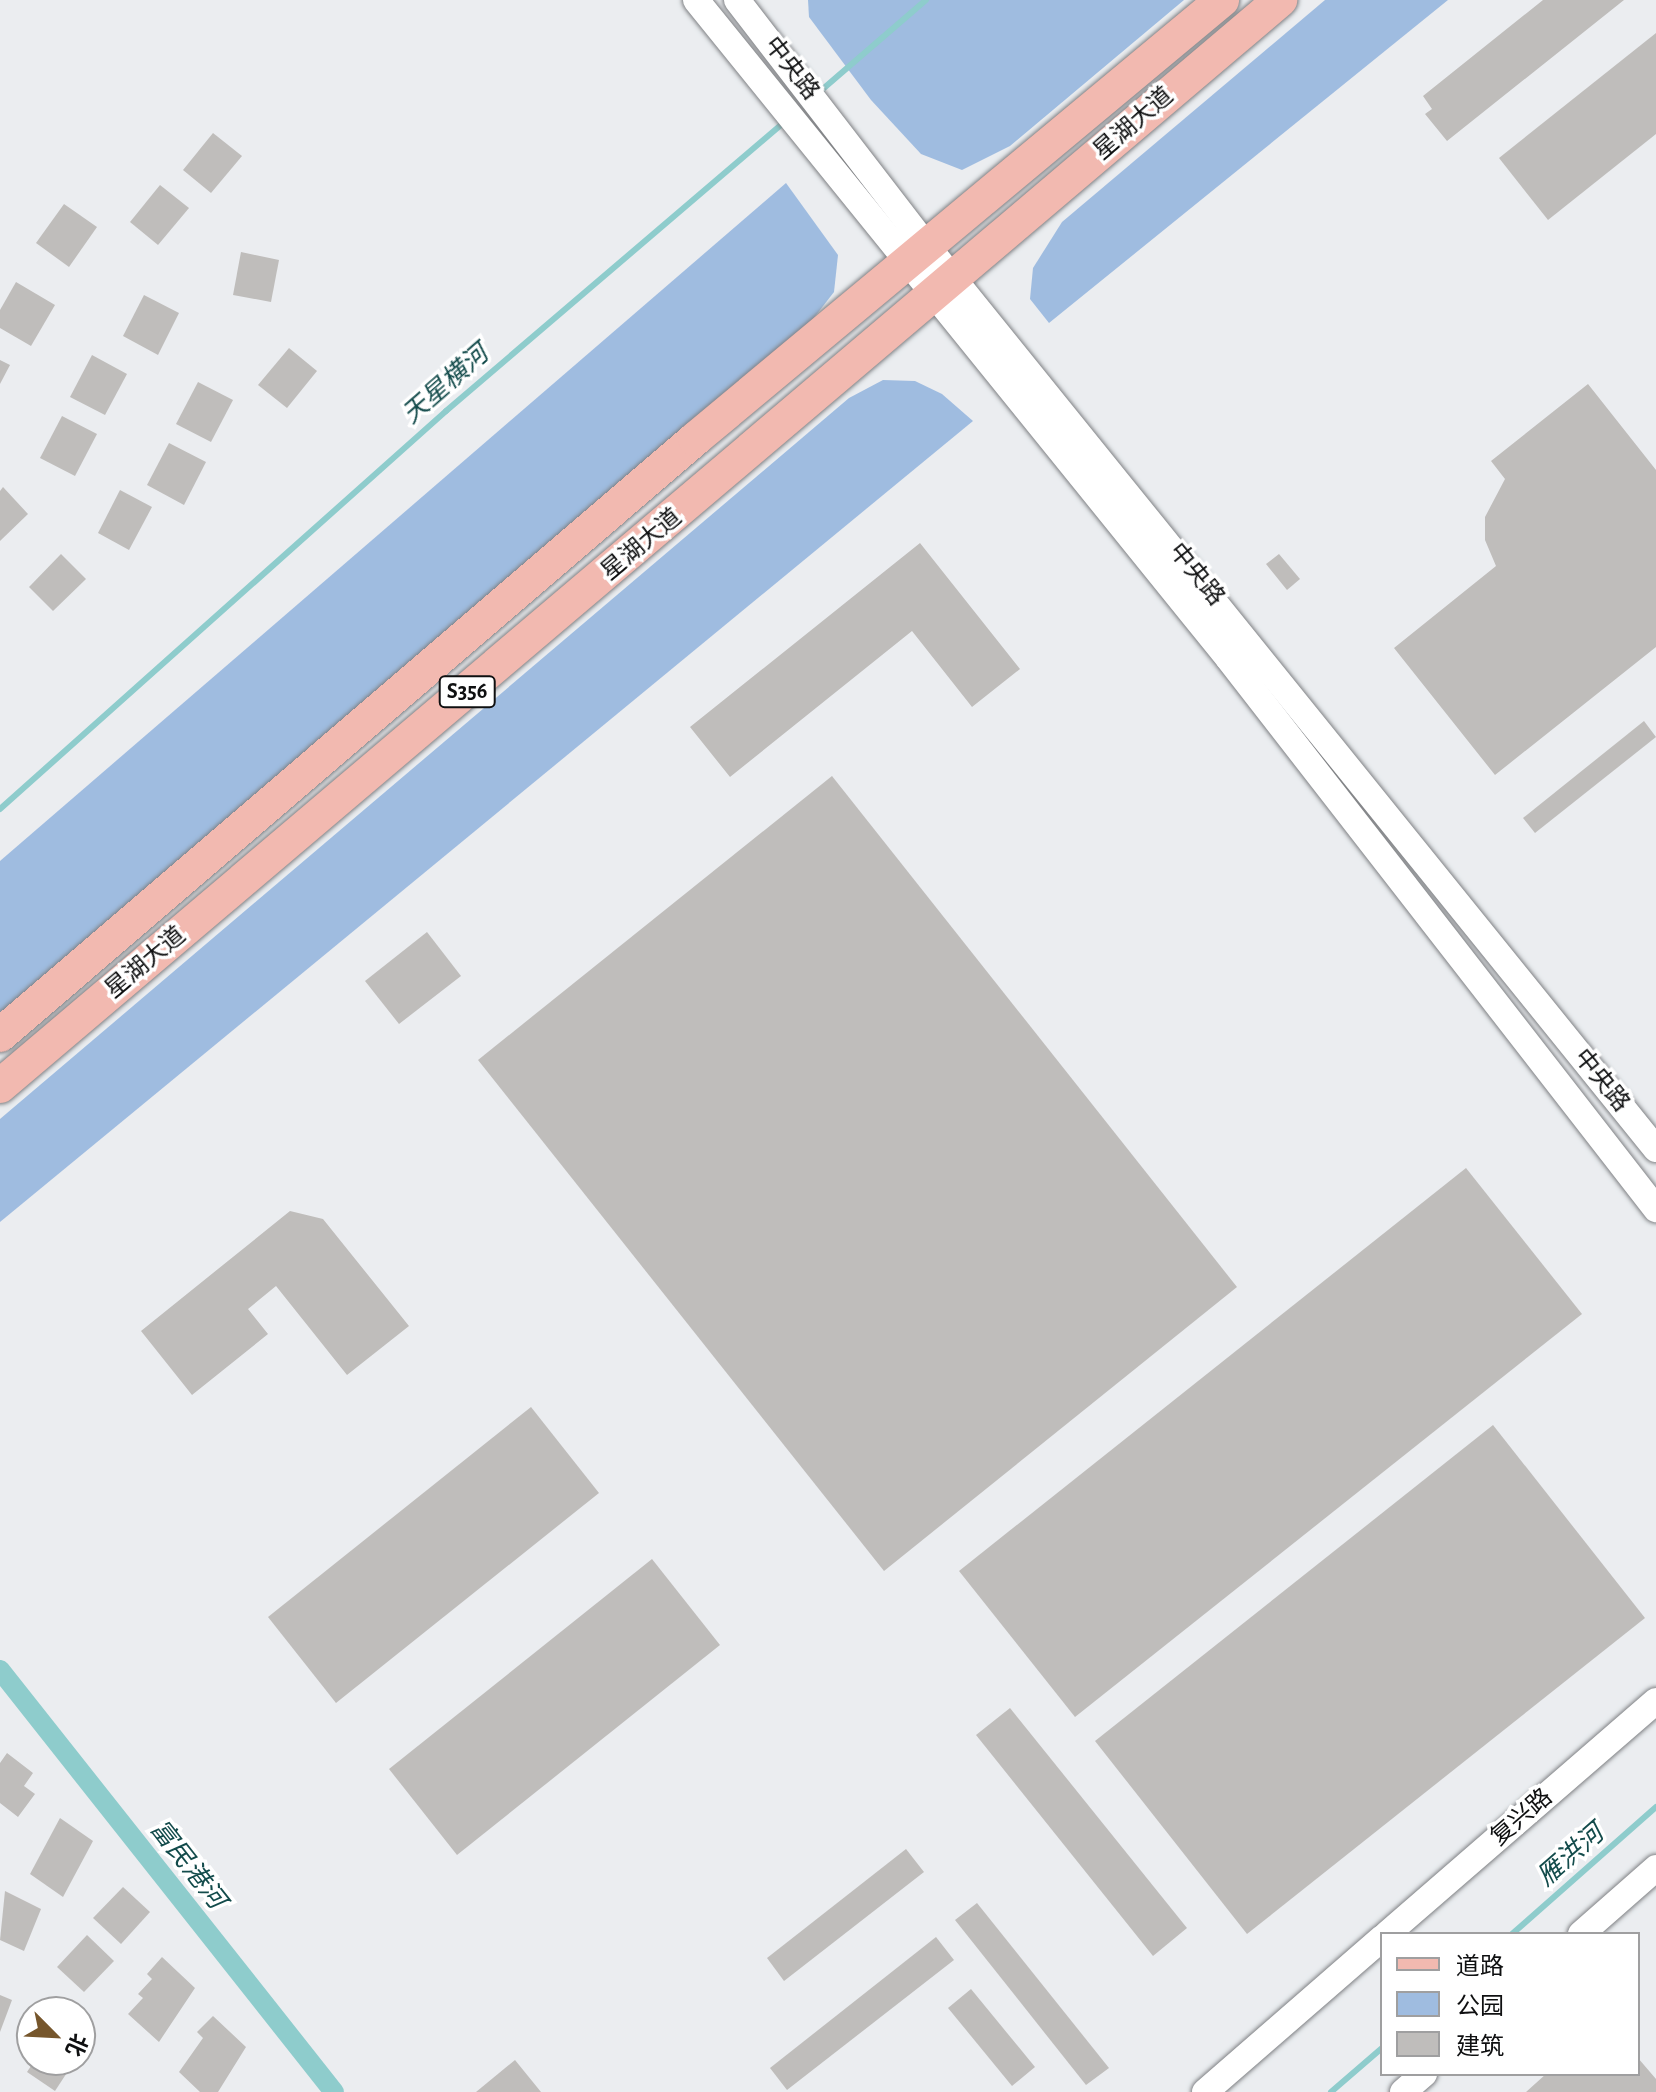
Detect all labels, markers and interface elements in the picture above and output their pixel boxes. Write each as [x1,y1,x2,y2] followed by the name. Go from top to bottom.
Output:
[757,32,825,106] street label: 中央路
[1088,82,1180,166] street label: 星湖大道
[397,339,495,431] water label: 天星横河
[596,503,688,587] street label: 星湖大道
[1162,538,1230,612] street label: 中央路
[437,674,497,710] road number: S356
[100,921,192,1005] street label: 星湖大道
[1567,1044,1635,1118] street label: 中央路
[1485,1784,1559,1852] street label: 复兴路
[143,1814,231,1916] water label: 富民港河
[1531,1819,1611,1893] water label: 雁洪河
[1380,1932,1640,2076] legend
[1456,1955,1504,1979] text: 道路
[1456,1995,1504,2019] text: 公园
[16,1996,96,2076] north arrow
[62,2030,91,2059] text: 北
[1456,2035,1504,2059] text: 建筑

